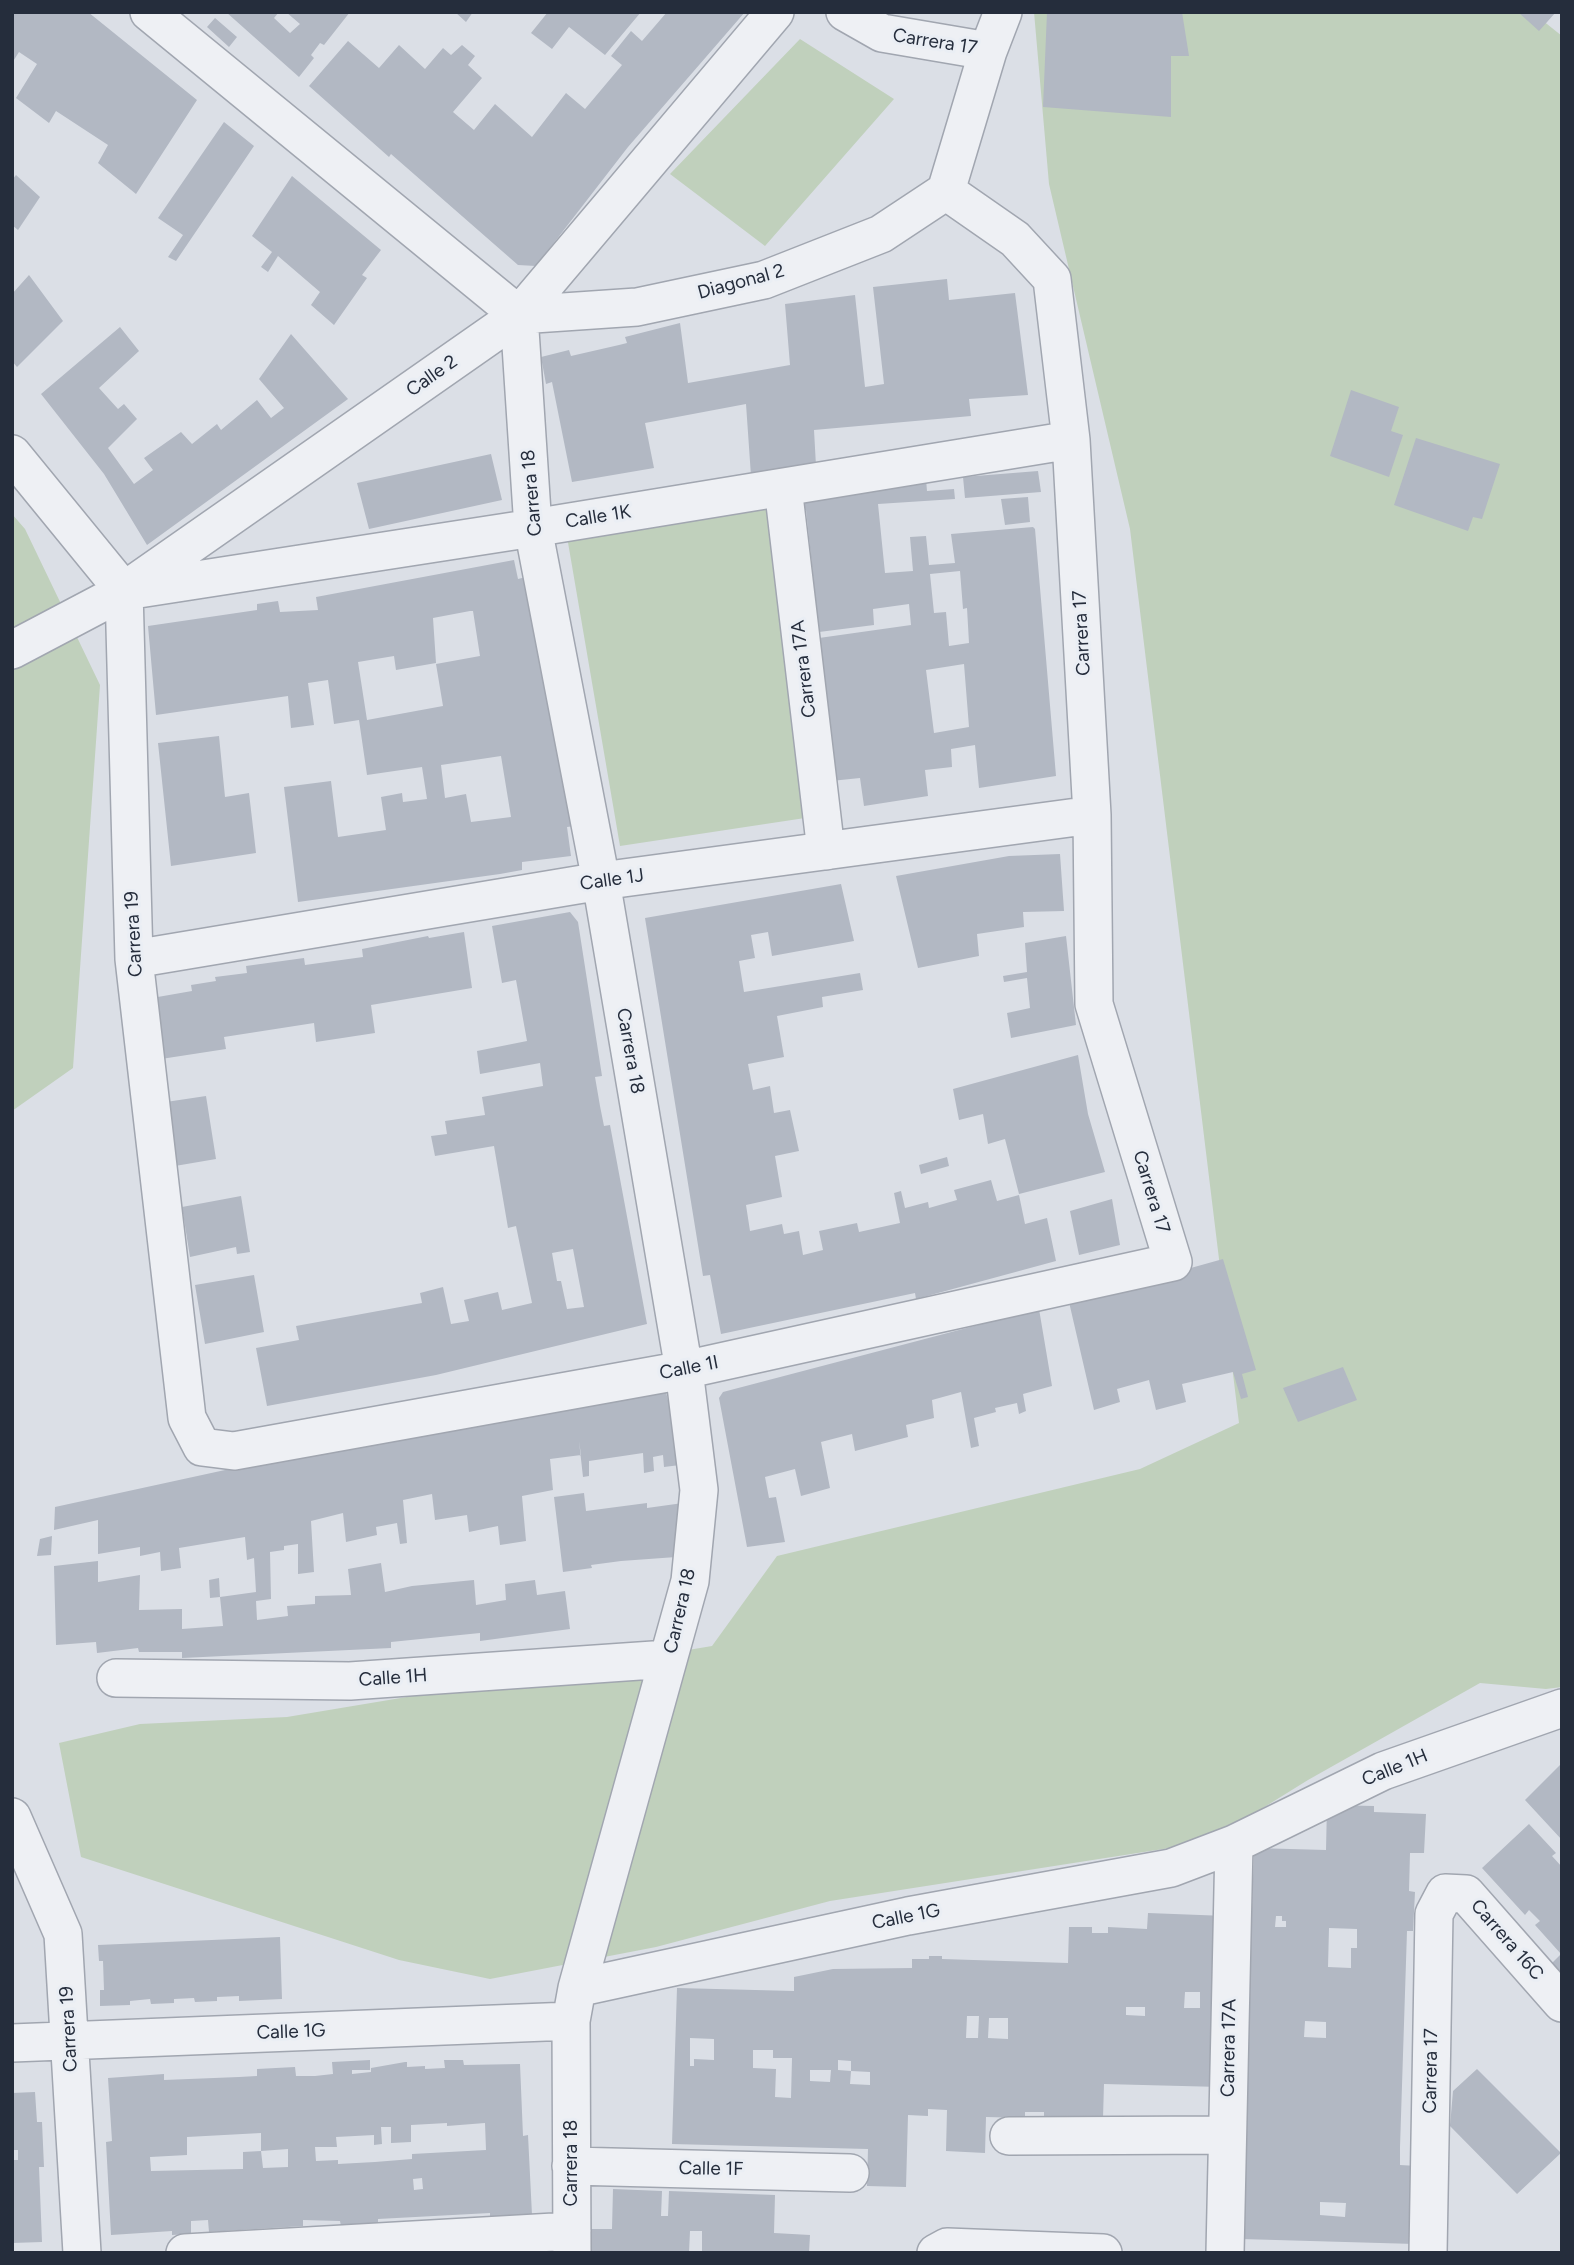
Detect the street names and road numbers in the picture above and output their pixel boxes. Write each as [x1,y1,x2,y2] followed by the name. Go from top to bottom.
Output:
[891,24,979,60] street label: Carrera 17
[695,259,787,305] street label: Diagonal 2
[402,350,462,402] street label: Calle 2
[517,449,547,537] street label: Carrera 18
[563,501,633,533] street label: Calle 1K
[1068,590,1096,676] street label: Carrera 17
[787,619,821,719] street label: Carrera 17A
[579,864,645,896] street label: Calle 1J
[120,890,148,978] street label: Carrera 19
[611,1006,649,1096] street label: Carrera 18
[1128,1148,1174,1236] street label: Carrera 17
[657,1351,721,1385] street label: Calle 1I
[659,1566,701,1656] street label: Carrera 18
[358,1664,428,1692] street label: Calle 1H
[1359,1745,1431,1791] street label: Calle 1H
[1466,1895,1548,1985] street label: Carrera 16C
[870,1899,942,1935] street label: Calle 1G
[55,1985,83,2073] street label: Carrera 19
[1217,1999,1241,2097] street label: Carrera 17A
[256,2019,326,2045] street label: Calle 1G
[1419,2028,1443,2114] street label: Carrera 17
[560,2120,582,2206] street label: Carrera 18
[678,2157,744,2181] street label: Calle 1F

